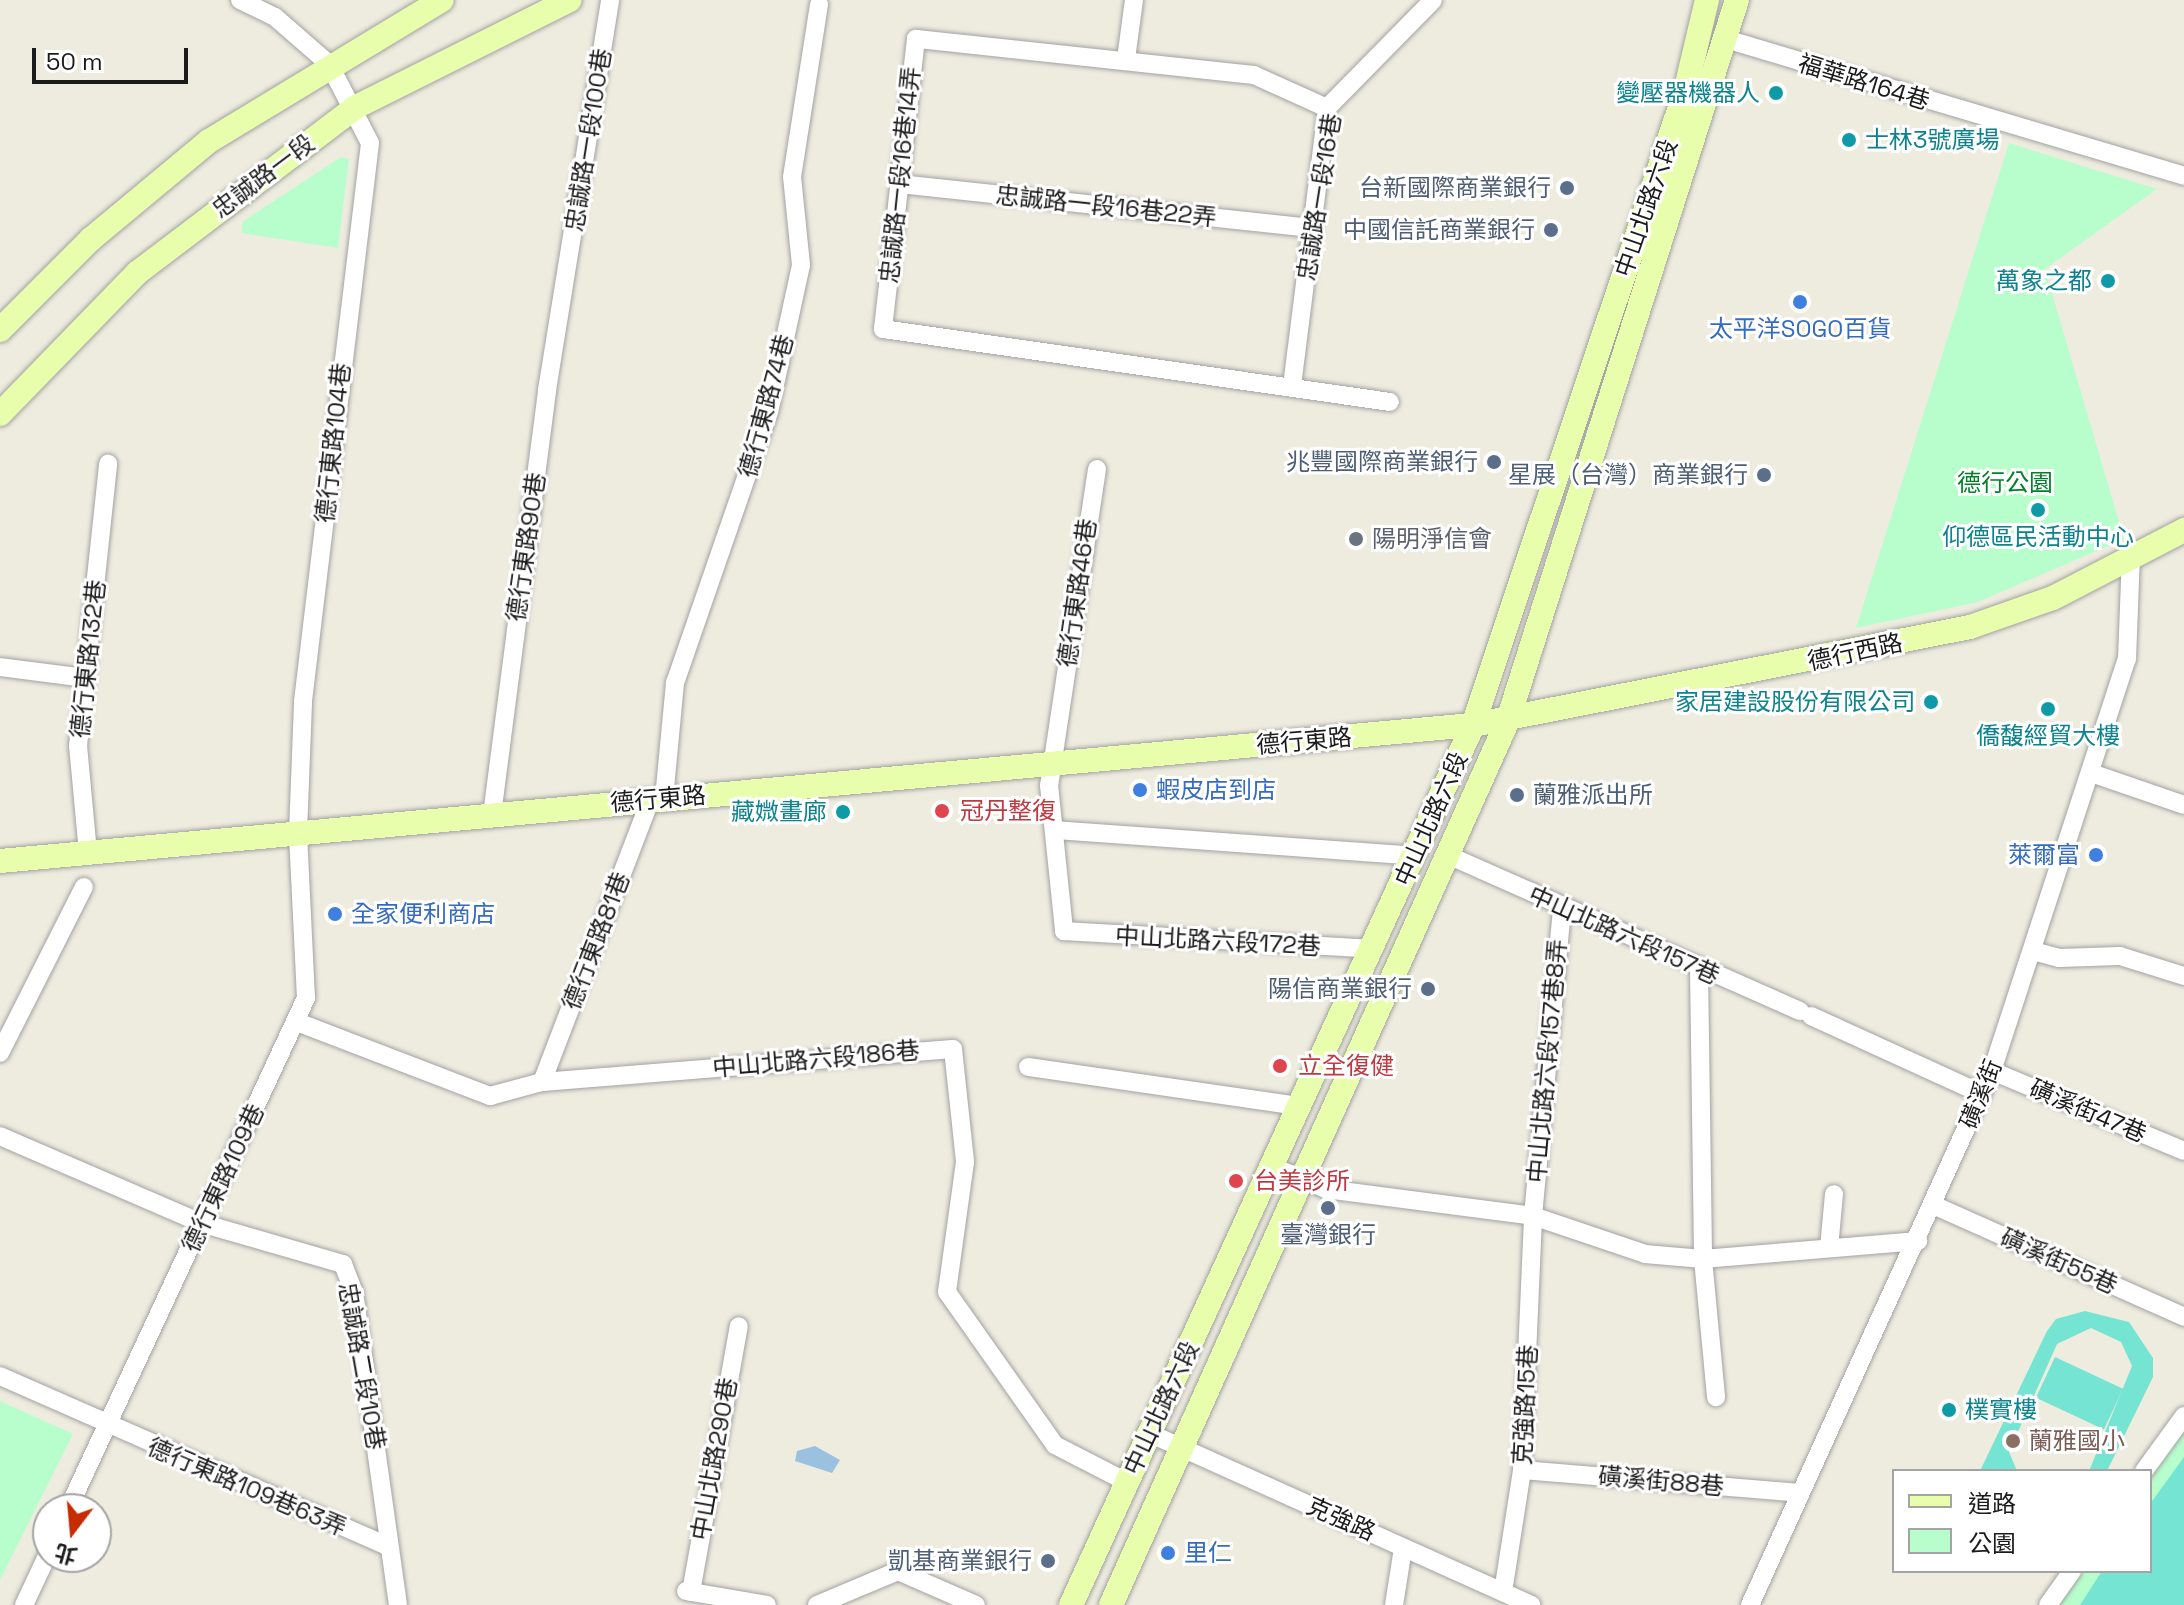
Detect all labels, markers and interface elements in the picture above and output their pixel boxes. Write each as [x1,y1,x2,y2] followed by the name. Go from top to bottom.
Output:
[36,32,192,82] scale bar
[46,46,103,77] text: 50 m
[559,46,617,234] street label: 忠誠路一段100巷
[1795,48,1933,116] street label: 福華路164巷
[874,65,926,285] street label: 忠誠路一段16巷14弄
[1616,79,1760,107] place label: 變壓器機器人
[1767,84,1785,102] marker: 變壓器機器人
[1292,111,1346,283] street label: 忠誠路一段16巷
[1865,126,1999,154] place label: 士林3號廣場
[206,128,320,224] street label: 忠誠路一段
[1840,131,1858,149] marker: 士林3號廣場
[1609,135,1683,281] street label: 中山北路六段
[1359,174,1551,202] place label: 台新國際商業銀行
[1558,179,1576,197] marker: 台新國際商業銀行
[994,180,1218,232] street label: 忠誠路一段16巷22弄
[1343,216,1535,244] place label: 中國信託商業銀行
[1542,221,1560,239] marker: 中國信託商業銀行
[1996,267,2092,295] place label: 萬象之都
[2099,272,2117,290] marker: 萬象之都
[1791,293,1809,311] marker: 太平洋SOGO百貨
[1709,315,1891,343] place label: 太平洋SOGO百貨
[733,331,799,481] street label: 德行東路74巷
[310,362,356,524] street label: 德行東路104巷
[1286,448,1478,476] place label: 兆豐國際商業銀行
[1485,453,1503,471] marker: 兆豐國際商業銀行
[1508,461,1748,489] place label: 星展（台灣）商業銀行
[1755,466,1773,484] marker: 星展（台灣）商業銀行
[1957,469,2053,497] park label: 德行公園
[501,471,551,623] street label: 德行東路90巷
[2029,501,2047,519] marker: 仰德區民活動中心
[1052,517,1102,669] street label: 德行東路46巷
[1942,523,2134,551] place label: 仰德區民活動中心
[1372,525,1492,553] place label: 陽明淨信會
[1347,530,1365,548] marker: 陽明淨信會
[65,578,111,740] street label: 德行東路132巷
[1805,628,1905,676] street label: 德行西路
[1675,688,1915,716] place label: 家居建設股份有限公司
[1922,693,1940,711] marker: 家居建設股份有限公司
[2039,700,2057,718] marker: 僑馥經貿大樓
[1255,722,1353,760] street label: 德行東路
[1976,722,2120,750] place label: 僑馥經貿大樓
[1389,747,1473,891] street label: 中山北路六段
[1156,776,1276,804] place label: 蝦皮店到店
[609,780,707,818] street label: 德行東路
[1131,781,1149,799] marker: 蝦皮店到店
[1533,781,1653,809] place label: 蘭雅派出所
[1508,786,1526,804] marker: 蘭雅派出所
[960,797,1056,825] place label: 冠丹整復
[731,798,827,826] place label: 藏媺畫廊
[931,800,953,822] marker: 冠丹整復
[834,803,852,821] marker: 藏媺畫廊
[2008,841,2080,869] place label: 萊爾富
[2087,846,2105,864] marker: 萊爾富
[557,868,635,1014] street label: 德行東路81巷
[1524,880,1724,990] street label: 中山北路六段157巷
[351,900,495,928] place label: 全家便利商店
[326,905,344,923] marker: 全家便利商店
[1114,921,1322,961] street label: 中山北路六段172巷
[1522,938,1572,1184] street label: 中山北路六段157巷8弄
[1268,975,1412,1003] place label: 陽信商業銀行
[1419,980,1437,998] marker: 陽信商業銀行
[711,1036,921,1082] street label: 中山北路六段186巷
[1298,1052,1394,1080] place label: 立全復健
[1269,1055,1291,1077] marker: 立全復健
[1954,1055,2008,1133] street label: 磺溪街
[2025,1074,2151,1148] street label: 磺溪街47巷
[176,1099,270,1257] street label: 德行東路109巷
[1254,1167,1350,1195] place label: 台美診所
[1225,1170,1247,1192] marker: 台美診所
[1319,1199,1337,1217] marker: 臺灣銀行
[1280,1221,1376,1249] place label: 臺灣銀行
[1996,1222,2122,1300] street label: 磺溪街55巷
[333,1280,391,1452] street label: 忠誠路二段10巷
[1118,1337,1204,1479] street label: 中山北路六段
[1507,1344,1543,1466] street label: 克強路15巷
[686,1376,742,1542] street label: 中山北路290巷
[1965,1396,2037,1424] place label: 樸實樓
[1940,1401,1958,1419] marker: 樸實樓
[2029,1427,2125,1455] place label: 蘭雅國小
[143,1432,351,1542] street label: 德行東路109巷63弄
[2004,1432,2022,1450] marker: 蘭雅國小
[1597,1461,1725,1501] street label: 磺溪街88巷
[1892,1469,2152,1573] legend
[1968,1488,2016,1519] text: 道路
[1302,1491,1380,1547] street label: 克強路
[32,1493,112,1573] north arrow
[1968,1528,2016,1559] text: 公園
[52,1538,80,1571] text: 北
[1184,1539,1232,1567] place label: 里仁
[1159,1544,1177,1562] marker: 里仁
[888,1547,1032,1575] place label: 凱基商業銀行
[1039,1552,1057,1570] marker: 凱基商業銀行

